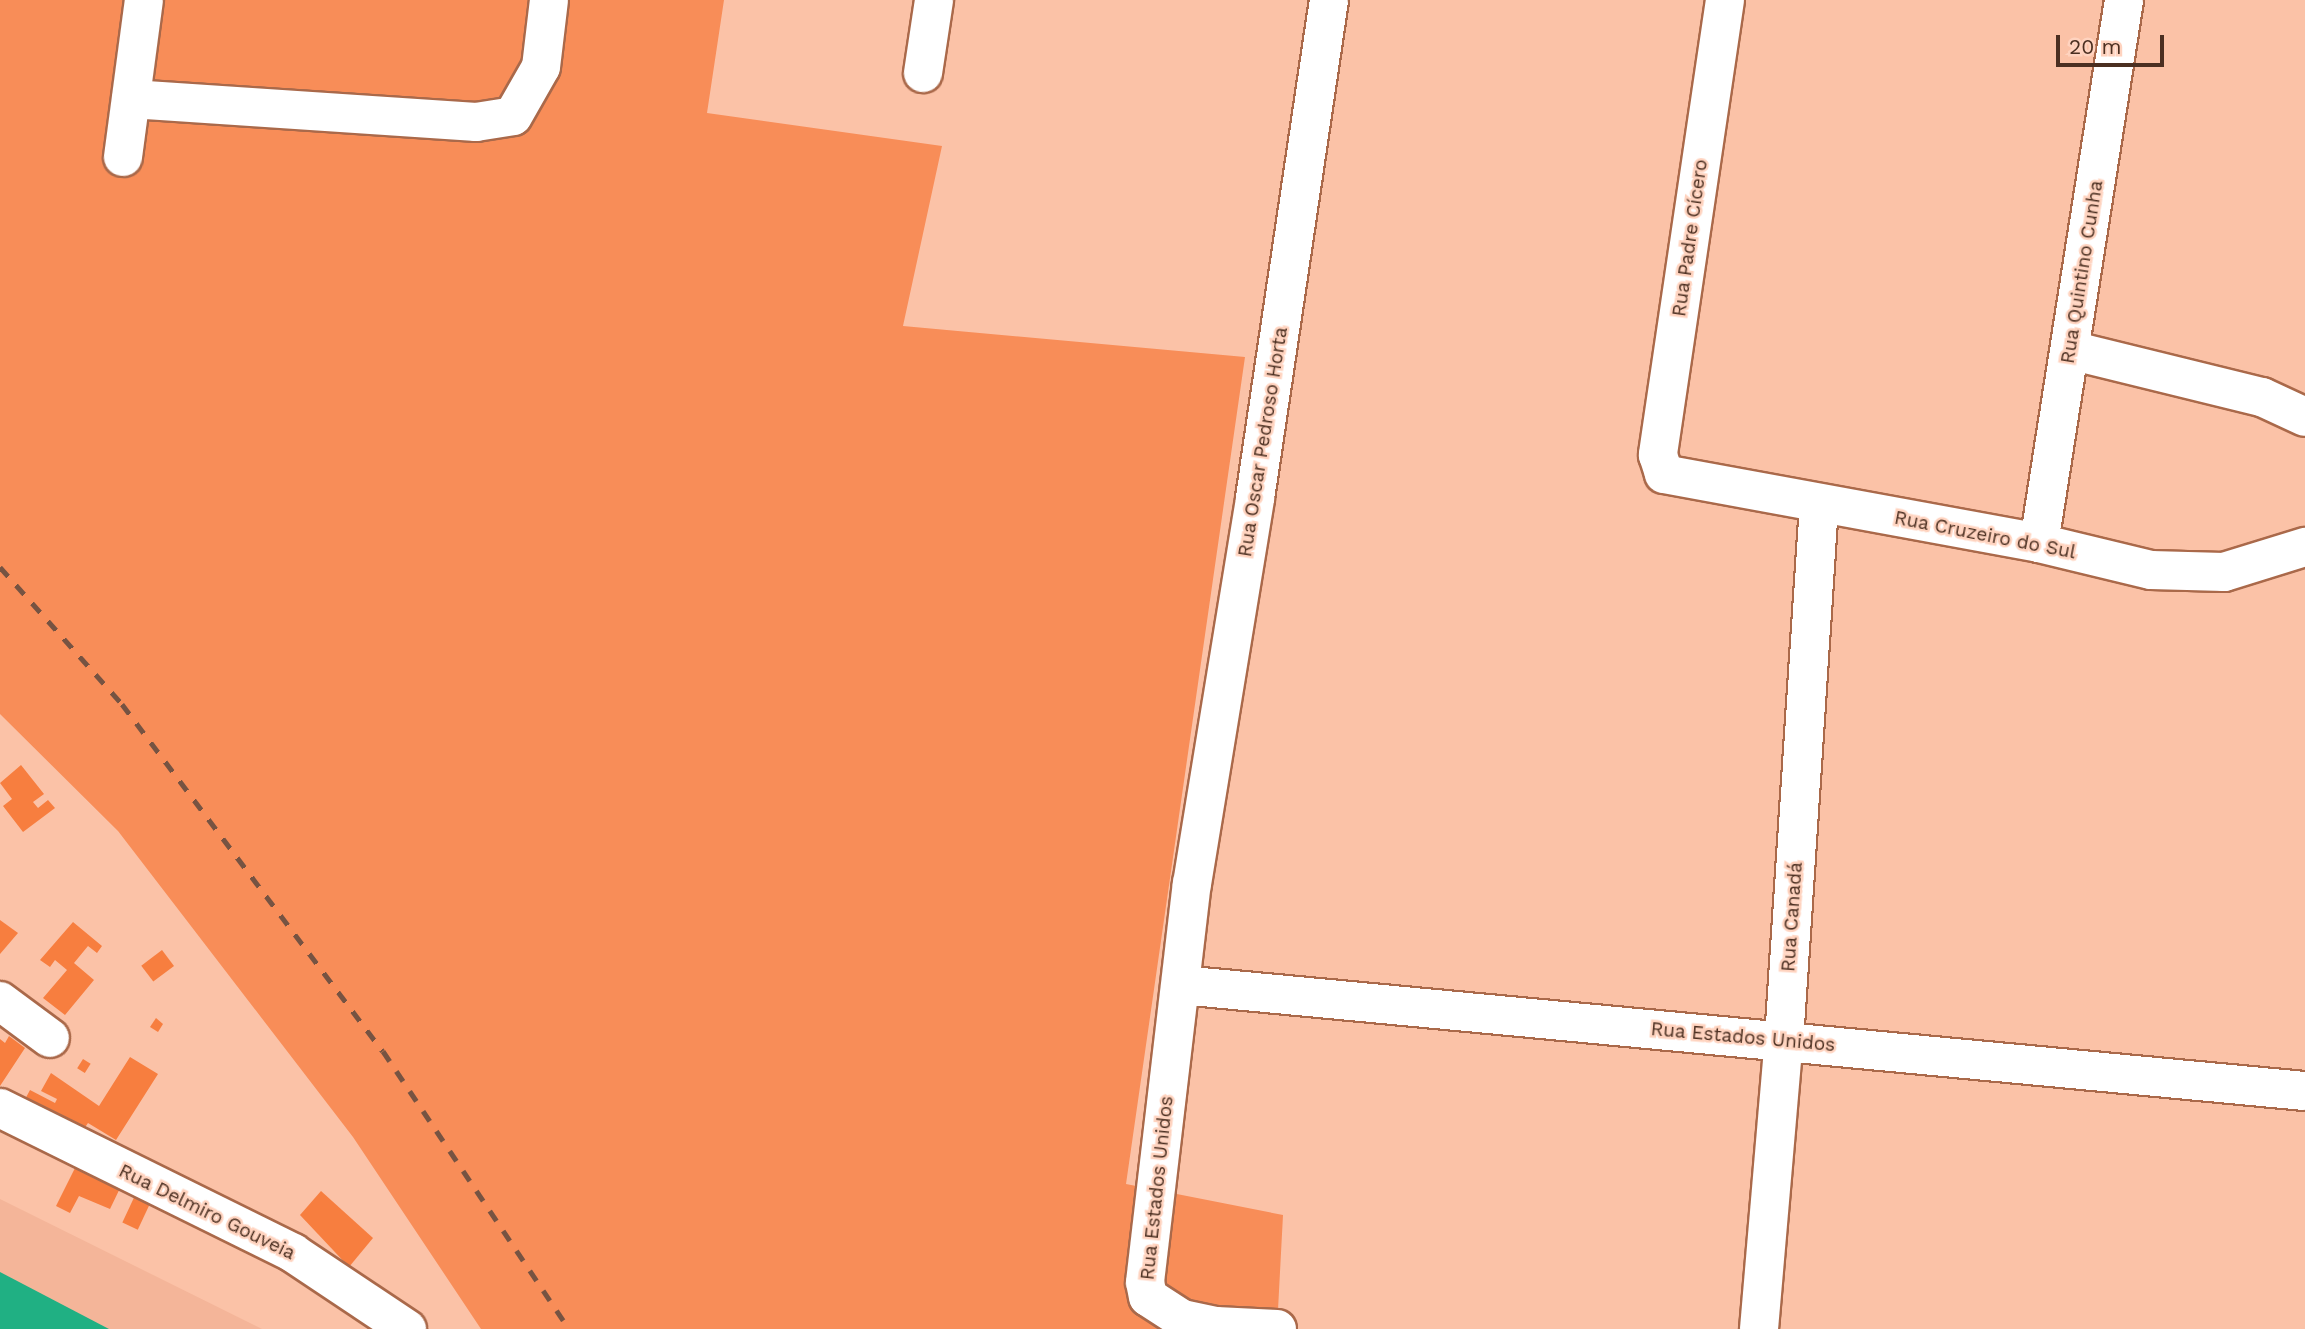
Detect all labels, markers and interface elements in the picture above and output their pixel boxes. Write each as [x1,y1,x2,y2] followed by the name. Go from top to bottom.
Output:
[2060,21,2168,65] scale bar
[2069,34,2121,59] text: 20 m
[1668,158,1712,318] street label: Rua Padre Cícero
[2056,179,2108,365] street label: Rua Quintino Cunha
[1233,325,1293,559] street label: Rua Oscar Pedroso Horta
[1892,506,2078,564] street label: Rua Cruzeiro do Sul
[1777,861,1807,973] street label: Rua Canadá
[1650,1018,1836,1056] street label: Rua Estados Unidos
[1136,1095,1178,1281] street label: Rua Estados Unidos
[115,1159,299,1265] street label: Rua Delmiro Gouveia

